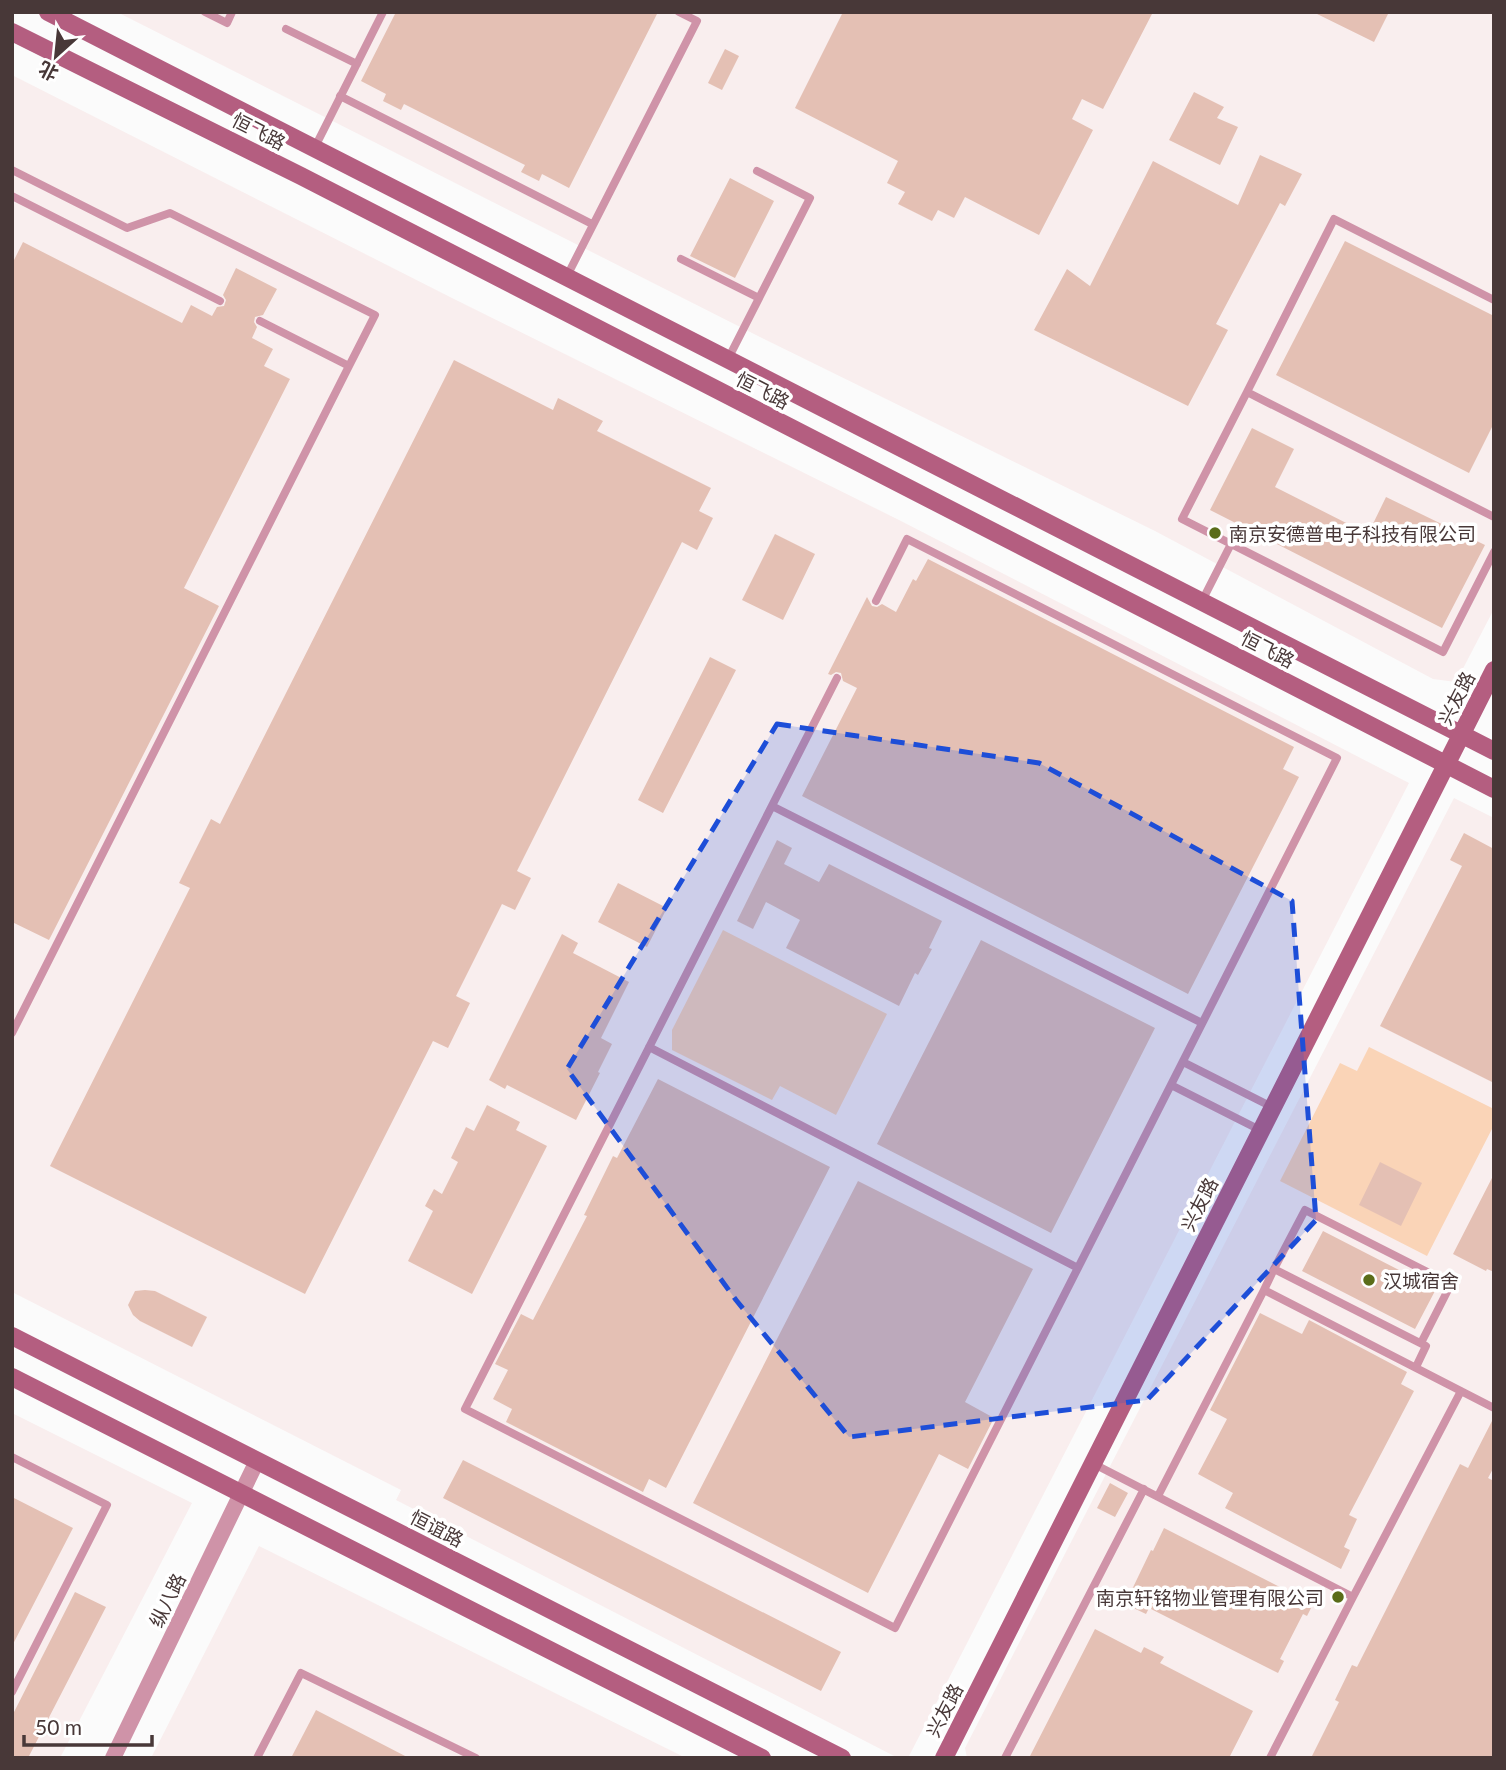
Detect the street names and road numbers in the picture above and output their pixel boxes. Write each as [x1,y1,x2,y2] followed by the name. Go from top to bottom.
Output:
[228,108,290,154] street label: 恒飞路
[732,367,794,413] street label: 恒飞路
[1237,626,1299,672] street label: 恒飞路
[1433,667,1479,729] street label: 兴友路
[1176,1173,1222,1235] street label: 兴友路
[406,1505,468,1551] street label: 恒谊路
[144,1569,190,1631] street label: 纵八路
[921,1679,967,1741] street label: 兴友路

